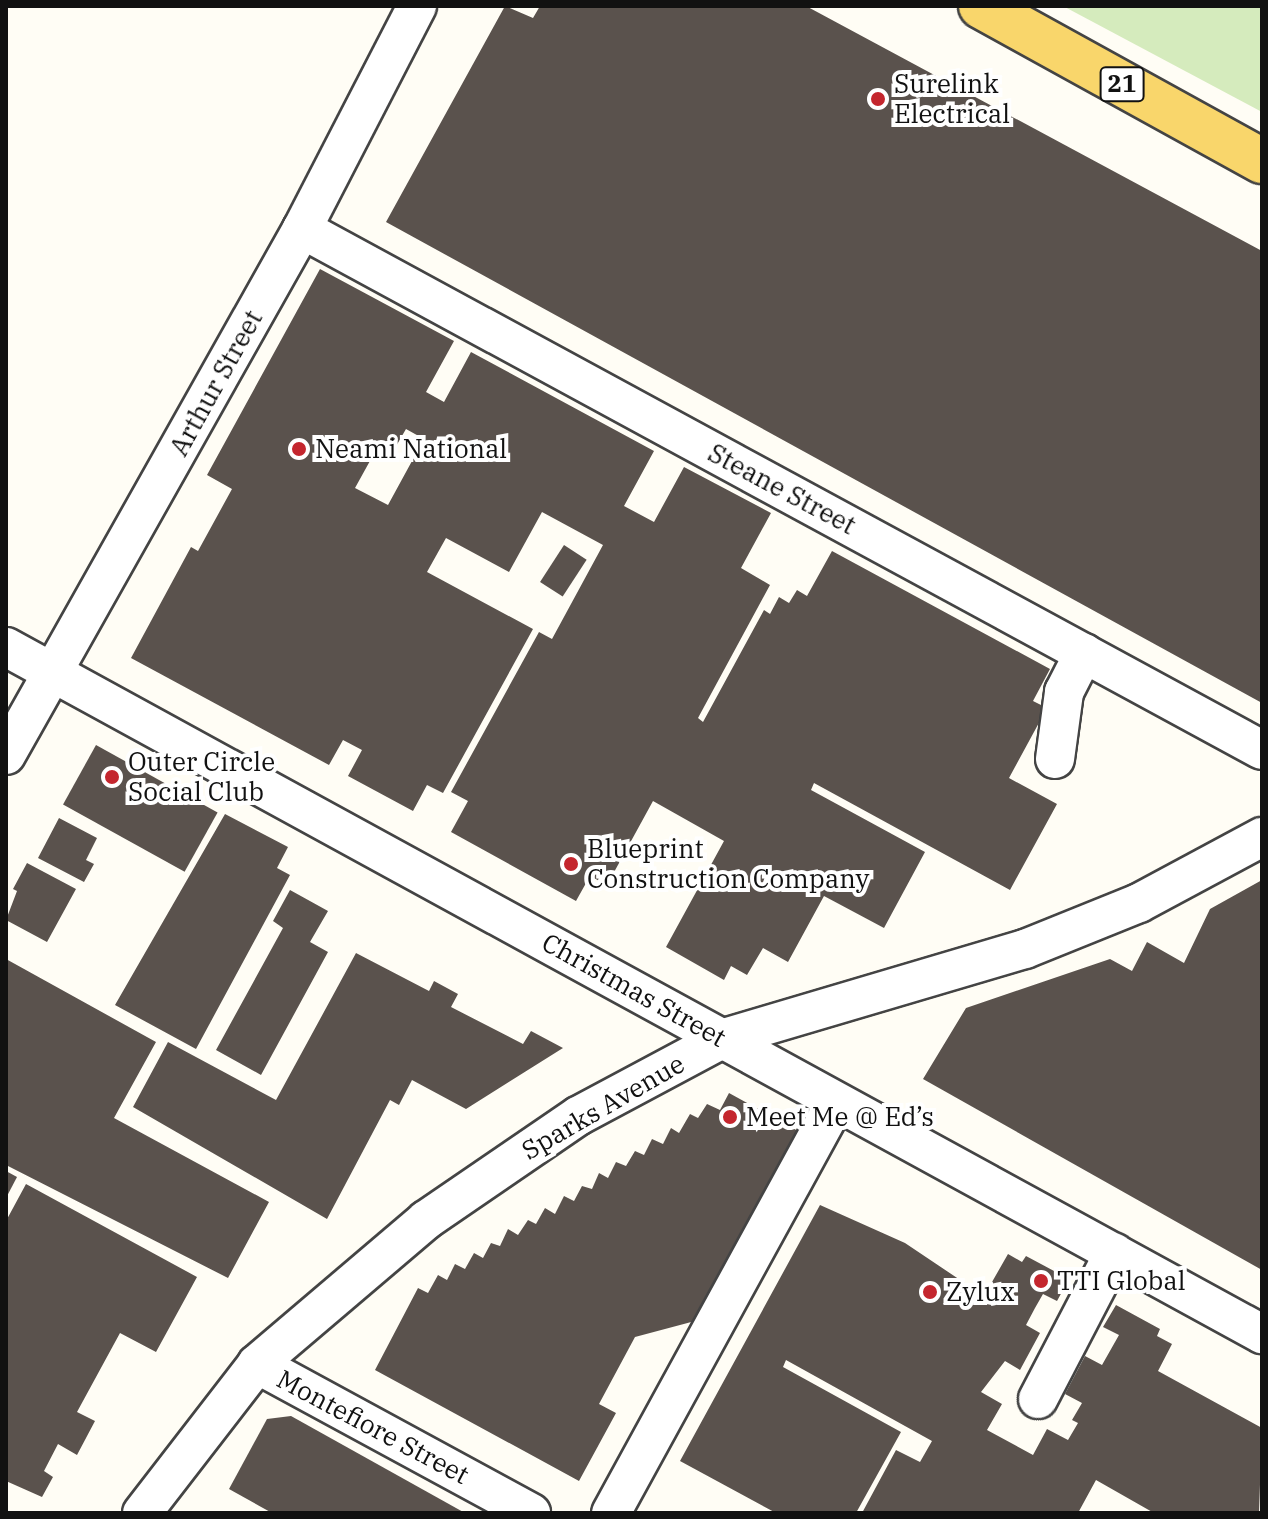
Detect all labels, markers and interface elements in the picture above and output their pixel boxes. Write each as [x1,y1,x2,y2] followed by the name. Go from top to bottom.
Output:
[1098,64,1146,104] road number: 21
[894,68,1010,130] place label: Surelink Electrical
[869,90,887,108] marker: Surelink Electrical
[163,305,269,461] street label: Arthur Street
[315,433,507,465] place label: Neami National
[703,437,861,541] street label: Steane Street
[290,440,308,458] marker: Neami National
[128,746,275,808] place label: Outer Circle Social Club
[103,768,121,786] marker: Outer Circle Social Club
[587,833,869,894] place label: Blueprint Construction Company
[562,855,580,873] marker: Blueprint Construction Company
[537,927,731,1053] street label: Christmas Street
[516,1048,690,1166] street label: Sparks Avenue
[746,1101,934,1133] place label: Meet Me @ Ed’s
[721,1108,739,1126] marker: Meet Me @ Ed’s
[1057,1265,1186,1297] place label: TTI Global
[1032,1272,1050,1290] marker: TTI Global
[946,1276,1015,1308] place label: Zylux
[921,1283,939,1301] marker: Zylux
[272,1363,474,1491] street label: Montefiore Street

